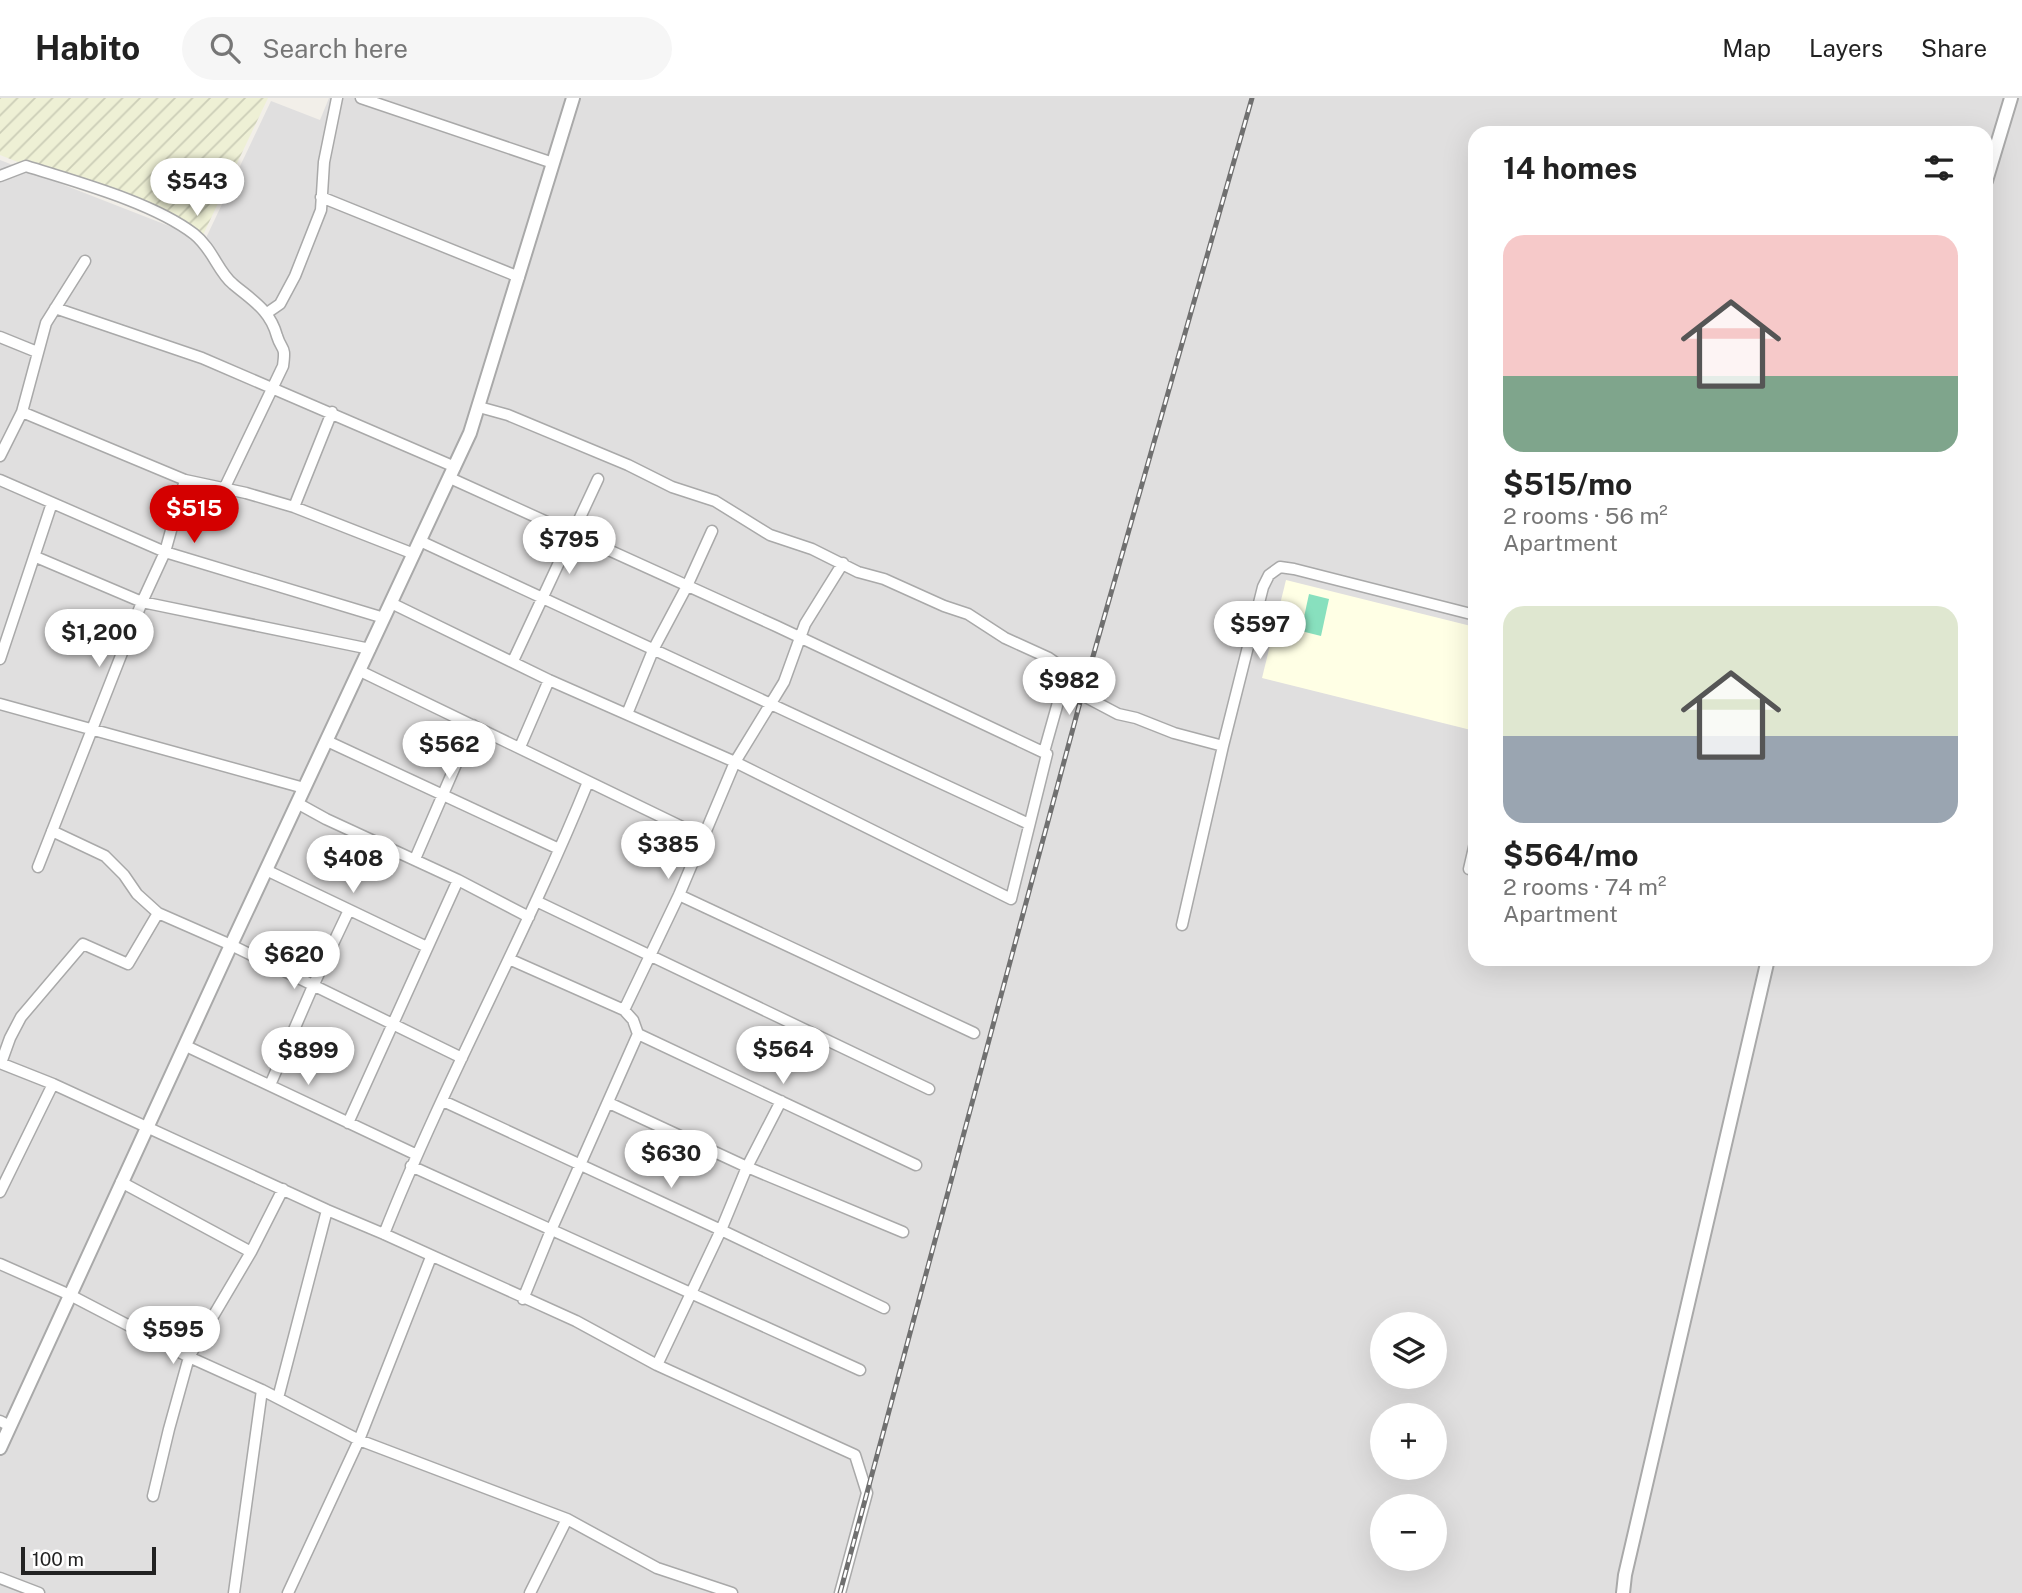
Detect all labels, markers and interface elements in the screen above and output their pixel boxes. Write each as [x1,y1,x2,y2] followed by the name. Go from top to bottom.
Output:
[182,17,672,80] search box
[35,29,140,67] text: Habito
[206,29,244,67] icon: search
[262,33,408,64] text: Search here
[1722,34,1771,62] text: Map
[1809,34,1883,62] text: Layers
[1921,34,1987,62] text: Share
[1920,149,1958,187] icon: filters
[1503,150,1637,186] text: 14 homes
[156,158,238,218] pin: $543
[166,167,228,194] text: $543
[1668,281,1794,407] icon: home
[1503,466,1632,502] text: $515/mo
[153,486,235,545] pin: $515
[166,494,222,521] text: $515
[1503,502,1668,529] text: 2 rooms · 56 m²
[528,517,610,576] pin: $795
[539,525,599,552] text: $795
[1503,529,1618,556] text: Apartment
[1219,602,1301,661] pin: $597
[42,610,156,669] pin: $1,200
[1230,610,1290,637] text: $597
[61,618,137,645] text: $1,200
[1668,652,1794,778] icon: home
[1028,658,1110,717] pin: $982
[1039,666,1099,693] text: $982
[408,722,490,781] pin: $562
[419,730,479,757] text: $562
[627,822,709,881] pin: $385
[637,830,699,857] text: $385
[312,836,394,895] pin: $408
[1503,837,1639,873] text: $564/mo
[323,844,383,871] text: $408
[1503,873,1666,900] text: 2 rooms · 74 m²
[1503,900,1618,927] text: Apartment
[253,932,335,991] pin: $620
[264,940,324,967] text: $620
[742,1026,824,1086] pin: $564
[267,1028,349,1087] pin: $899
[752,1035,814,1062] text: $564
[277,1036,339,1063] text: $899
[630,1130,712,1190] pin: $630
[641,1139,701,1166] text: $630
[132,1306,214,1366] pin: $595
[1370,1312,1447,1571] map controls
[1370,1312,1447,1389] button: layers
[142,1315,204,1342] text: $595
[1370,1403,1447,1480] button: +
[1370,1494,1447,1571] button: −
[21,1544,156,1576] scale bar
[32,1548,84,1570] text: 100 m

